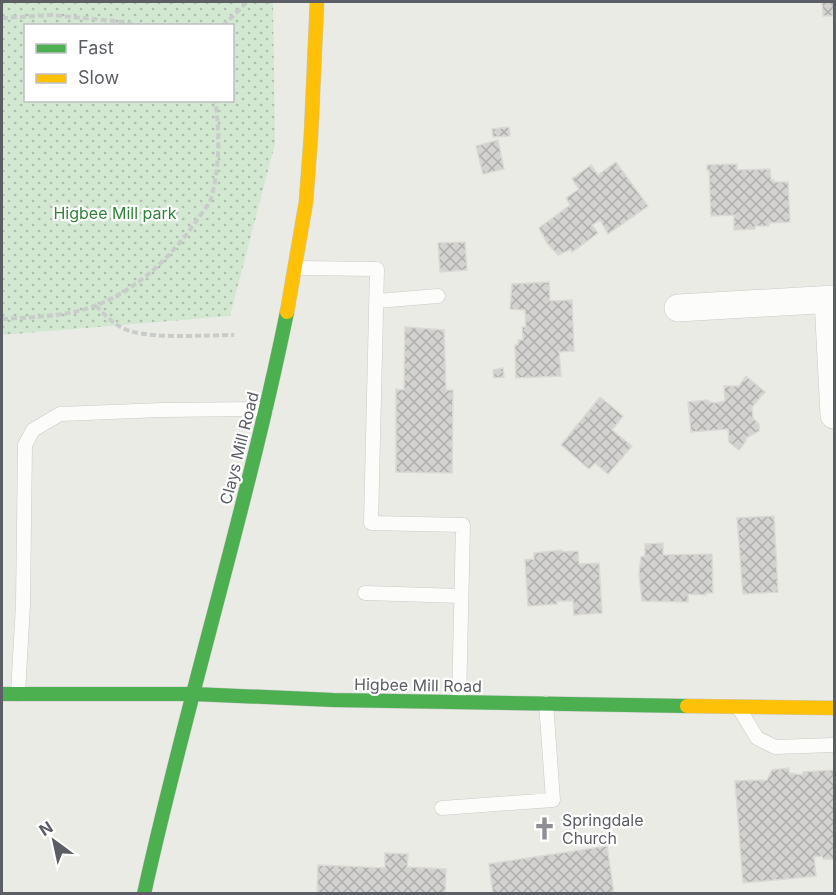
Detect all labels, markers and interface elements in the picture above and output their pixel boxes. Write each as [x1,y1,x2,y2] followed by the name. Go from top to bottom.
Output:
[24,24,234,102] legend
[78,37,114,58] text: Fast
[78,67,119,88] text: Slow
[53,203,177,223] park label: Higbee Mill park
[215,390,263,506] street label: Clays Mill Road
[354,674,482,696] street label: Higbee Mill Road
[562,810,643,848] place label: Springdale Church
[24,811,84,871] north arrow
[531,816,557,842] church icon: Springdale Church
[35,817,56,840] text: N

